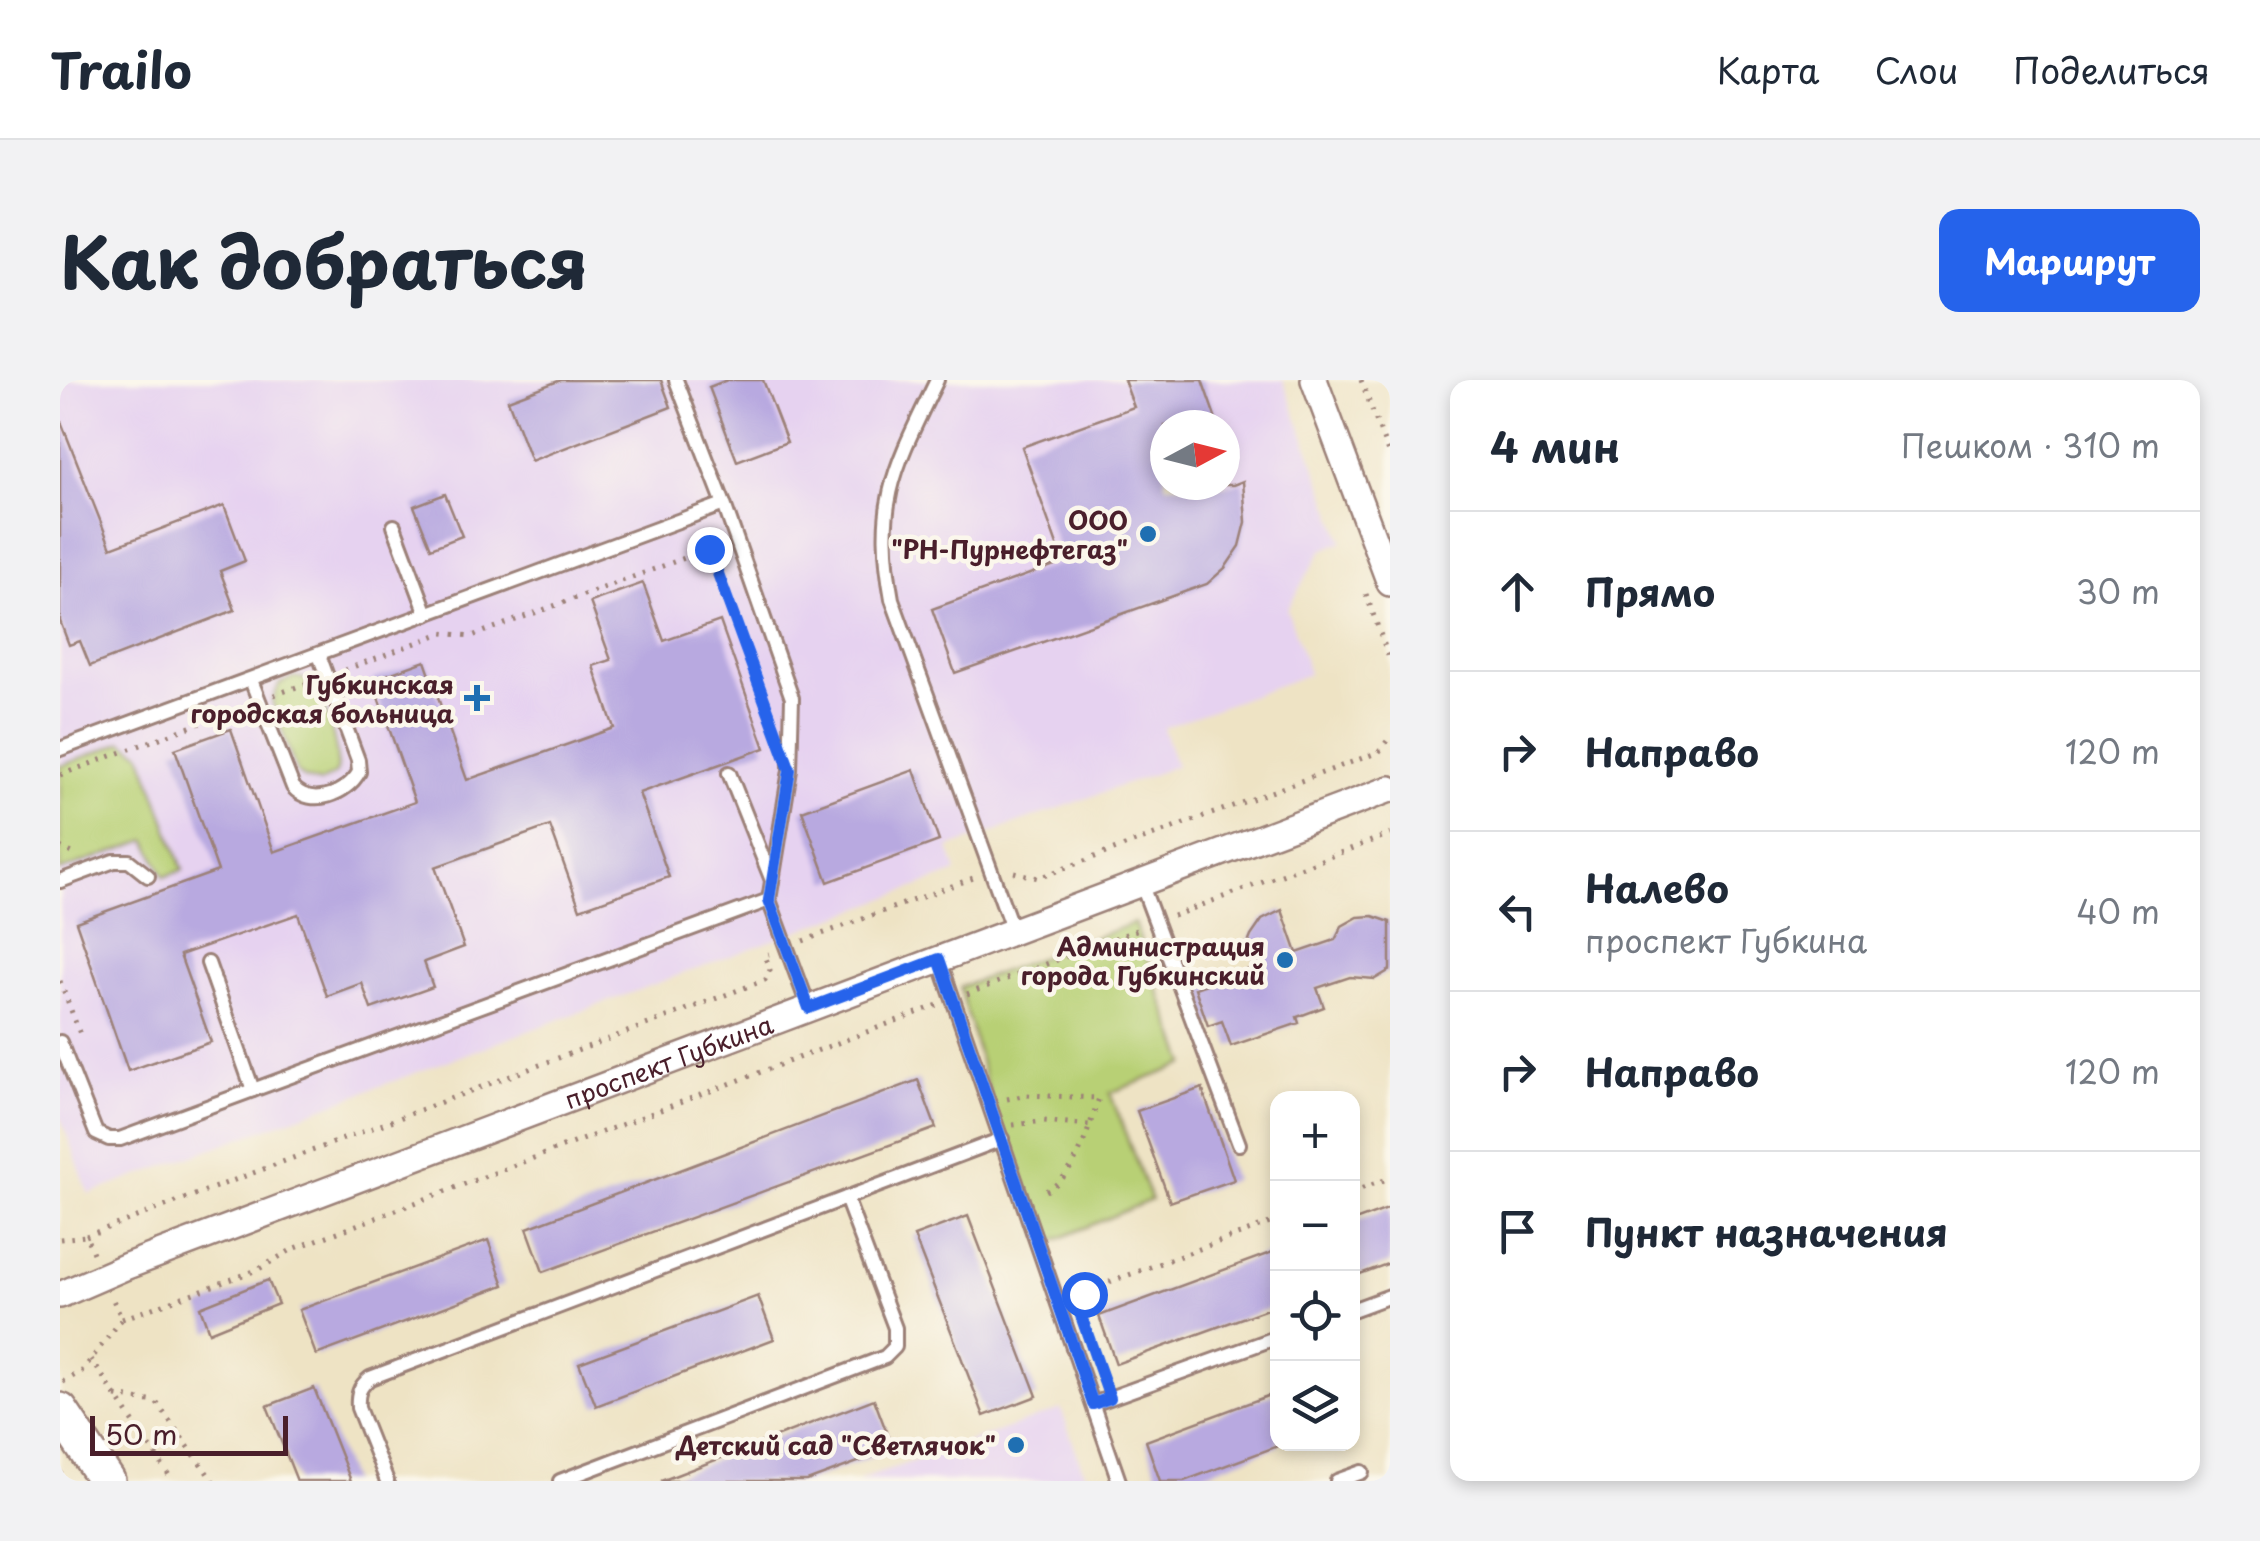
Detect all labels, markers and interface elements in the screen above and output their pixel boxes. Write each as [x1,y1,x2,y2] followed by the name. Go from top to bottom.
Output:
[50,33,192,105] text: Trailo
[1717,43,1819,96] text: Карта
[1874,43,1958,96] text: Слои
[2013,43,2210,96] text: Поделиться
[60,207,588,313] text: Как добраться
[1939,209,2200,312] button: Маршрут
[1150,410,1240,500] north arrow
[1490,414,1620,477] text: 4 мин
[1901,421,2160,469] text: Пешком · 310 m
[891,501,1128,568] place label: ООО "РН-Пурнефтегаз"
[1137,523,1159,545] marker: ООО "РН-Пурнефтегаз"
[687,527,733,573] route end
[1585,563,1715,620] text: Прямо
[1490,564,1545,619] icon: ahead
[2076,567,2160,615] text: 30 m
[190,665,455,732] place label: Губкинская городская больница
[464,685,490,711] marker: Губкинская городская больница
[1585,723,1759,780] text: Направо
[1490,724,1545,779] icon: right
[2065,727,2160,775] text: 120 m
[1585,859,1729,916] text: Налево
[1490,884,1545,939] icon: left
[2076,887,2160,935] text: 40 m
[1585,916,1867,964] text: проспект Губкина
[1020,927,1265,994] place label: Администрация города Губкинский
[1274,949,1296,971] marker: Администрация города Губкинский
[559,1005,779,1118] street label: проспект Губкина
[1585,1043,1759,1100] text: Направо
[1490,1044,1545,1099] icon: right
[2065,1047,2160,1095] text: 120 m
[1270,1091,1360,1451] map controls
[1270,1091,1360,1181] button: +
[1270,1181,1360,1271] button: −
[1585,1203,1948,1260] text: Пункт назначения
[1490,1204,1545,1259] icon: arrive
[1270,1271,1360,1361] button: locate
[1062,1272,1108,1318] route start
[1270,1361,1360,1451] button: layers
[90,1411,288,1456] scale bar
[105,1412,178,1455] text: 50 m
[675,1426,996,1464] place label: Детский сад "Светлячок"
[1005,1434,1027,1456] marker: Детский сад "Светлячок"

